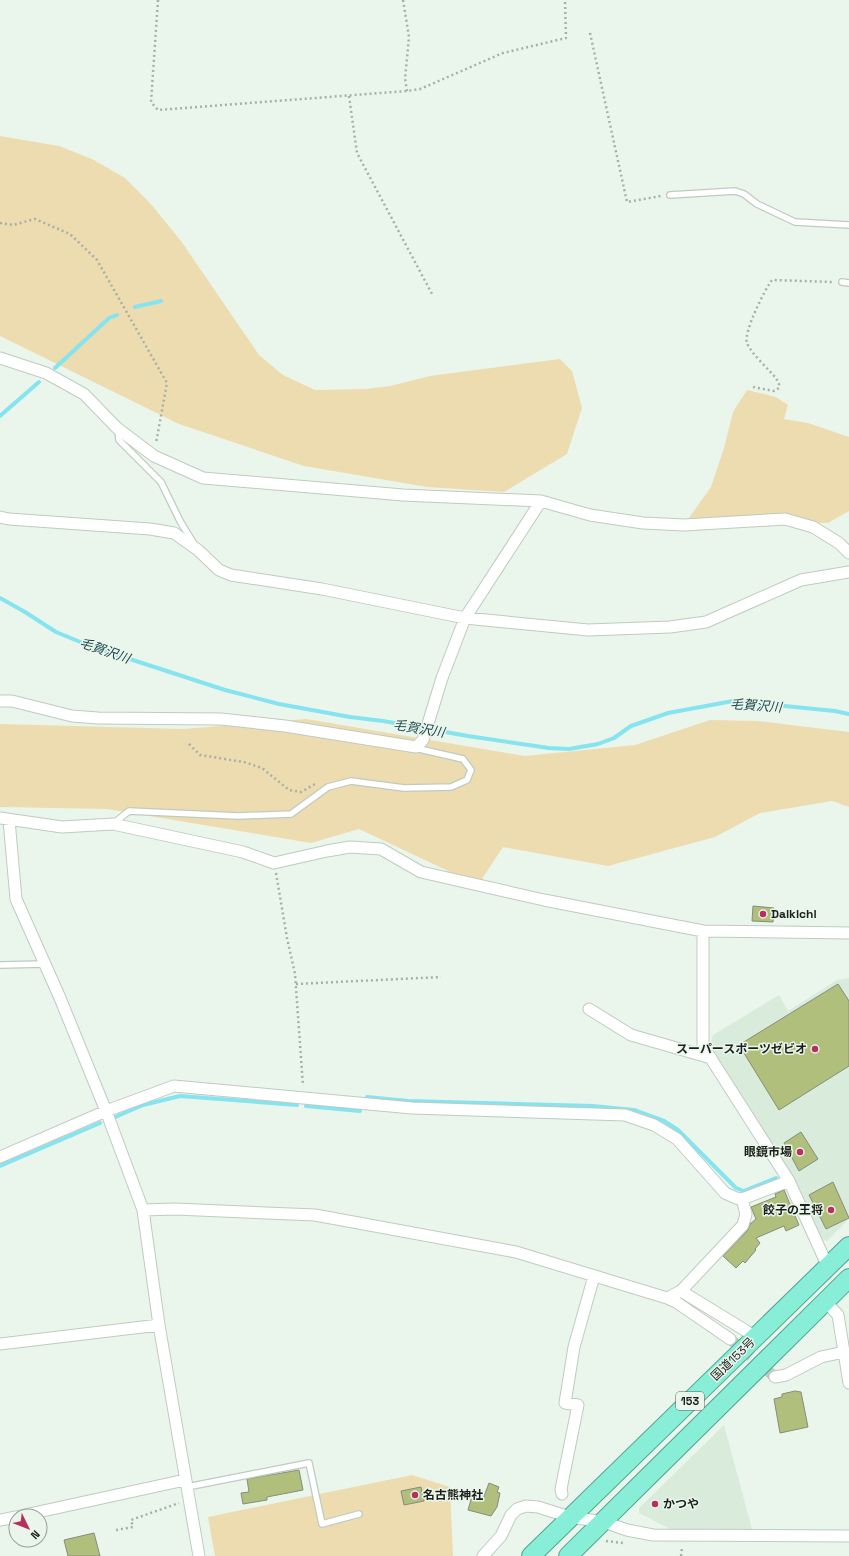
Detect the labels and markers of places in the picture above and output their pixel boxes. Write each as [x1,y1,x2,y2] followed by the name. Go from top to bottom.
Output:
[771,906,817,922] place label: Dalkichi
[758,909,768,919] marker: Dalkichi
[676,1041,807,1057] place label: スーパースポーツゼビオ
[810,1044,820,1054] marker: スーパースポーツゼビオ
[744,1144,792,1160] place label: 眼鏡市場
[795,1147,805,1157] marker: 眼鏡市場
[762,1202,823,1218] place label: 餃子の王将
[826,1205,836,1215] marker: 餃子の王将
[423,1487,483,1503] place label: 名古熊神社
[410,1490,420,1500] marker: 名古熊神社
[663,1496,699,1512] place label: かつや
[650,1499,660,1509] marker: かつや

